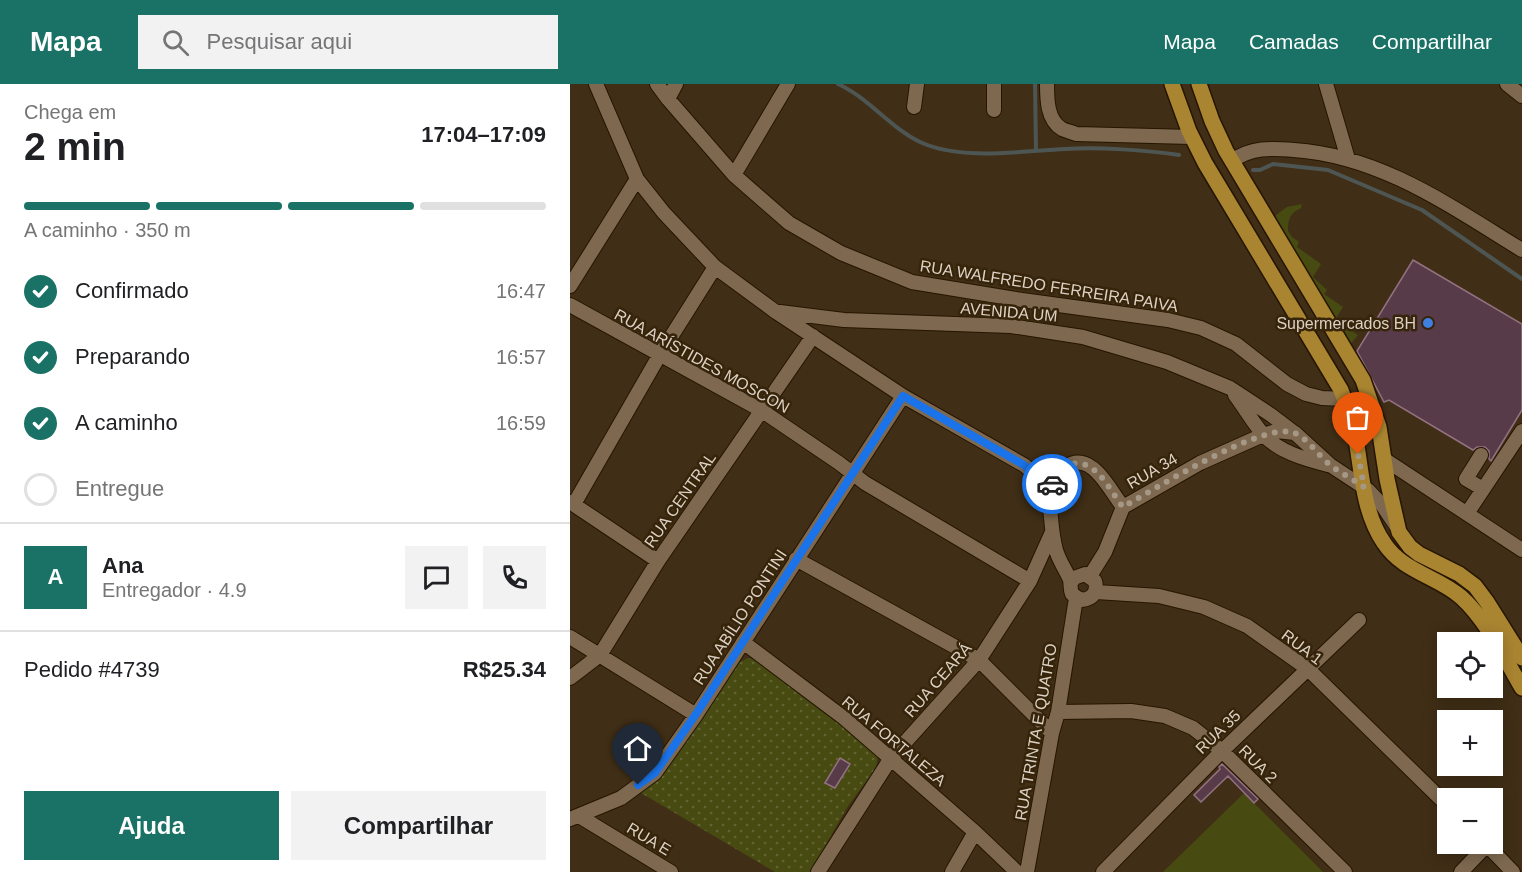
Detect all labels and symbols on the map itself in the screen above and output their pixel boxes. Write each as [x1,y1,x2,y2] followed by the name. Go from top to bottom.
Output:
[919,257,1180,315] street label: RUA WALFREDO FERREIRA PAIVA
[960,299,1058,325] street label: AVENIDA UM
[612,305,793,416] street label: RUA ARÍSTIDES MOSCON
[1276,315,1416,332] place label: Supermercados BH
[1421,316,1435,330] marker: Supermercados BH
[1332,392,1383,454] pin
[641,449,719,551] street label: RUA CENTRAL
[1124,450,1180,492] street label: RUA 34
[1022,454,1082,514] courier
[689,546,790,688] street label: RUA ABÍLIO PONTINI
[1278,626,1326,668] street label: RUA 1
[900,639,975,720] street label: RUA CEARÁ
[1012,642,1060,822] street label: RUA TRINTA E QUATRO
[839,693,950,790] street label: RUA FORTALEZA
[1192,707,1244,757] street label: RUA 35
[612,723,663,785] pin
[1236,742,1280,786] street label: RUA 2
[624,819,674,859] street label: RUA E

